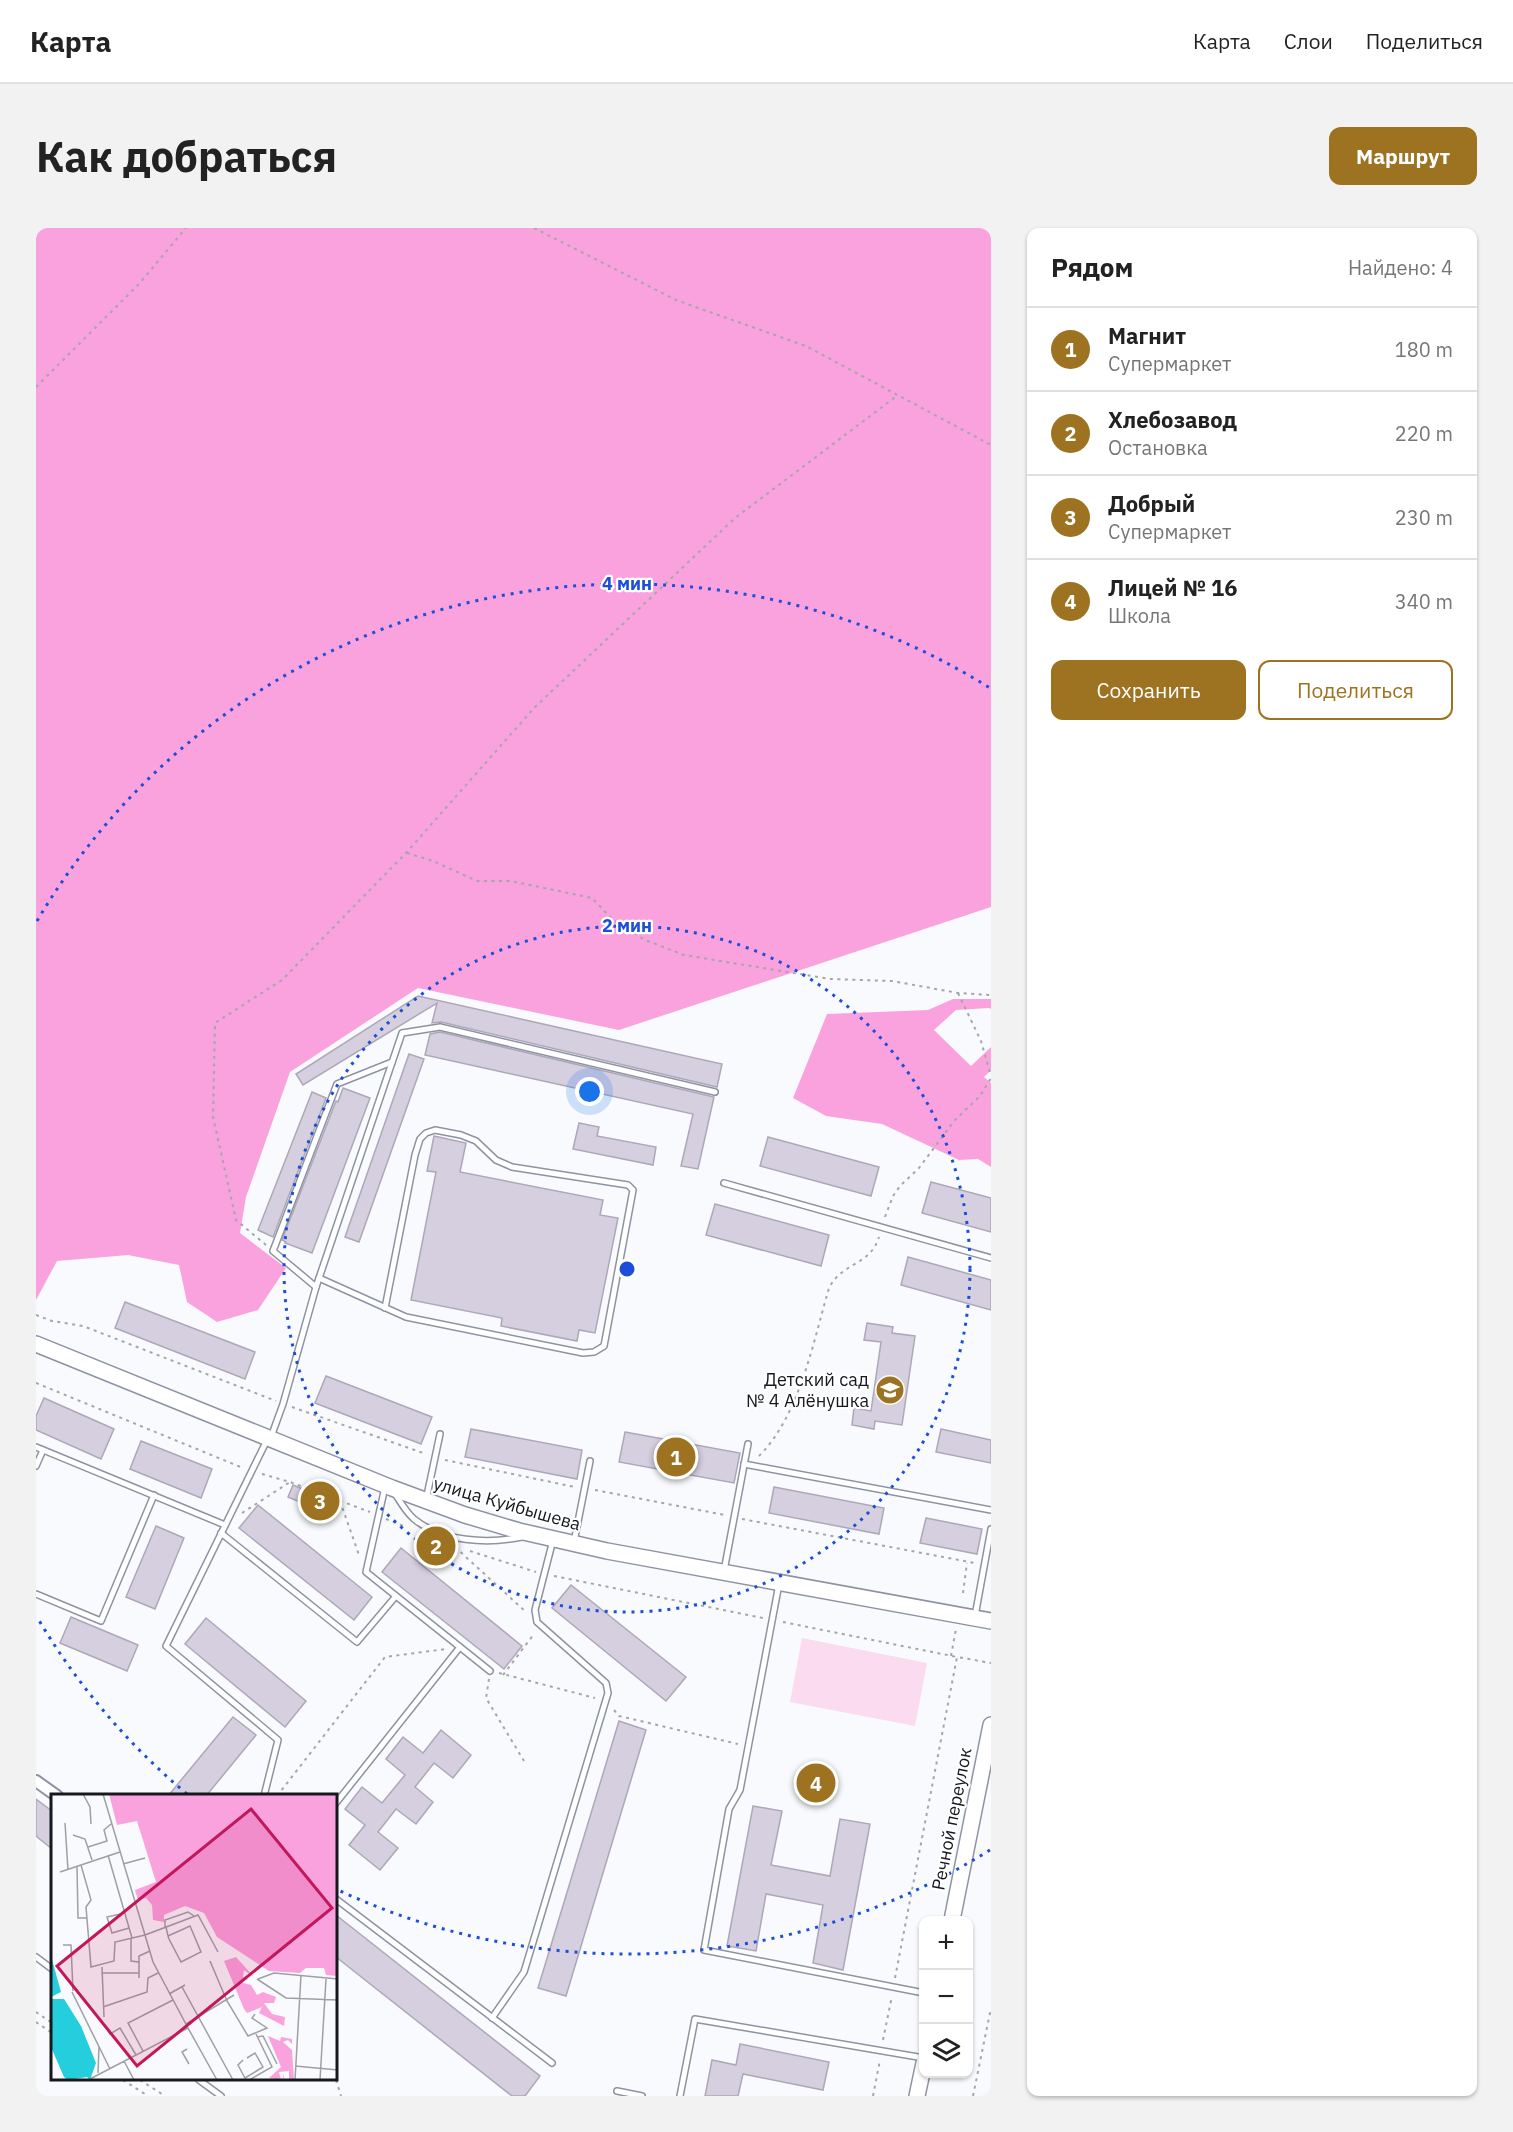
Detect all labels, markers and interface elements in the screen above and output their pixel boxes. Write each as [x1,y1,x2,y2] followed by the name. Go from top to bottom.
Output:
[30,23,111,60] text: Карта
[1193,27,1251,55] text: Карта
[1284,27,1333,55] text: Слои
[1366,27,1483,55] text: Поделиться
[1329,127,1477,185] button: Маршрут
[36,129,337,184] text: Как добраться
[1051,250,1133,284] text: Рядом
[1348,254,1453,281] text: Найдено: 4
[1108,321,1186,350] text: Магнит
[1065,336,1077,363] text: 1
[1395,336,1453,363] text: 180 m
[1108,350,1231,377] text: Супермаркет
[1108,405,1237,434] text: Хлебозавод
[1065,420,1077,447] text: 2
[1395,420,1453,447] text: 220 m
[1108,434,1208,461] text: Остановка
[1108,489,1195,518] text: Добрый
[1065,504,1077,531] text: 3
[1395,504,1453,531] text: 230 m
[1108,518,1231,545] text: Супермаркет
[602,572,652,595] text: 4 мин
[1108,573,1237,602] text: Лицей № 16
[1065,588,1077,615] text: 4
[1395,588,1453,615] text: 340 m
[1108,602,1171,629] text: Школа
[1051,660,1246,720] button: Сохранить
[1258,660,1453,720] button: Поделиться
[602,914,652,937] text: 2 мин
[575,1077,604,1106] your location
[617,1259,637,1279] centre of rings
[746,1368,869,1412] place label: Детский сад № 4 Алёнушка
[874,1374,906,1406] school or university icon: Детский сад № 4 Алёнушка
[656,1434,696,1480] pin: 1
[431,1471,584,1536] street label: улица Куйбышева
[300,1478,340,1524] pin: 3
[416,1524,456,1568] pin: 2
[926,1746,977,1892] street label: Речной переулок
[796,1760,836,1806] pin: 4
[51,1794,338,2081] inset map
[919,1916,973,2078] map controls
[919,1916,973,1970] button: +
[919,1970,973,2024] button: −
[919,2024,973,2078] button: layers

